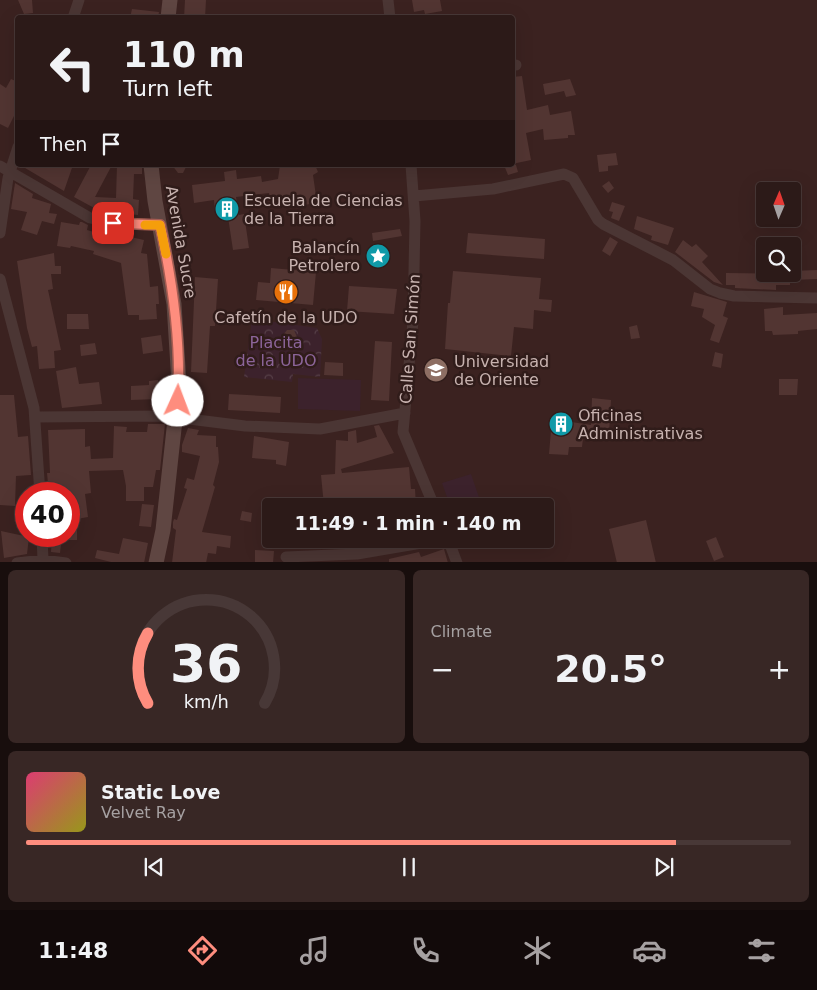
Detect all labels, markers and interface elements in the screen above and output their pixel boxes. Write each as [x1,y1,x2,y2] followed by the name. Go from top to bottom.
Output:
[40,35,105,100] icon: left
[123,35,245,75] text: 110 m
[123,76,212,101] text: Turn left
[97,130,125,158] icon: arrive
[40,133,87,155] text: Then
[756,182,801,228] north arrow
[756,182,801,282] map controls
[162,184,200,300] street label: Avenida Sucre
[244,191,403,228] place label: Escuela de Ciencias de la Tierra
[214,196,240,222] building icon: Escuela de Ciencias de la Tierra
[92,202,134,244] pin
[99,209,127,237] icon: arrive
[756,237,801,282] button: search
[288,238,360,275] place label: Balancín Petrolero
[365,243,391,269] place icon: Balancín Petrolero
[396,273,424,405] street label: Calle San Simón
[273,279,299,305] restaurant icon: Cafetín de la UDO
[214,308,358,327] place label: Cafetín de la UDO
[235,333,317,370] park label: Placita de la UDO
[454,352,549,389] place label: Universidad de Oriente
[423,357,449,383] school or university icon: Universidad de Oriente
[151,374,203,426] position arrow
[578,406,703,443] place label: Oficinas Administrativas
[548,411,574,437] building icon: Oficinas Administrativas
[15,482,80,547] speed limit sign: 40
[294,512,522,534] text: 11:49 · 1 min · 140 m
[431,622,492,641] text: Climate
[170,634,242,694] text: 36
[554,647,667,691] text: 20.5°
[431,653,454,686] text: −
[768,653,791,686] text: +
[184,691,229,712] text: km/h
[101,781,221,803] text: Static Love
[101,803,186,822] text: Velvet Ray
[140,853,168,881] icon: previous
[395,853,423,881] icon: pause
[650,853,678,881] icon: next
[185,933,220,968] icon: directions
[297,933,332,968] icon: music
[408,933,443,968] icon: phone
[520,933,555,968] icon: climate
[632,933,667,968] icon: car
[744,933,779,968] icon: filters
[38,938,108,963] text: 11:48

